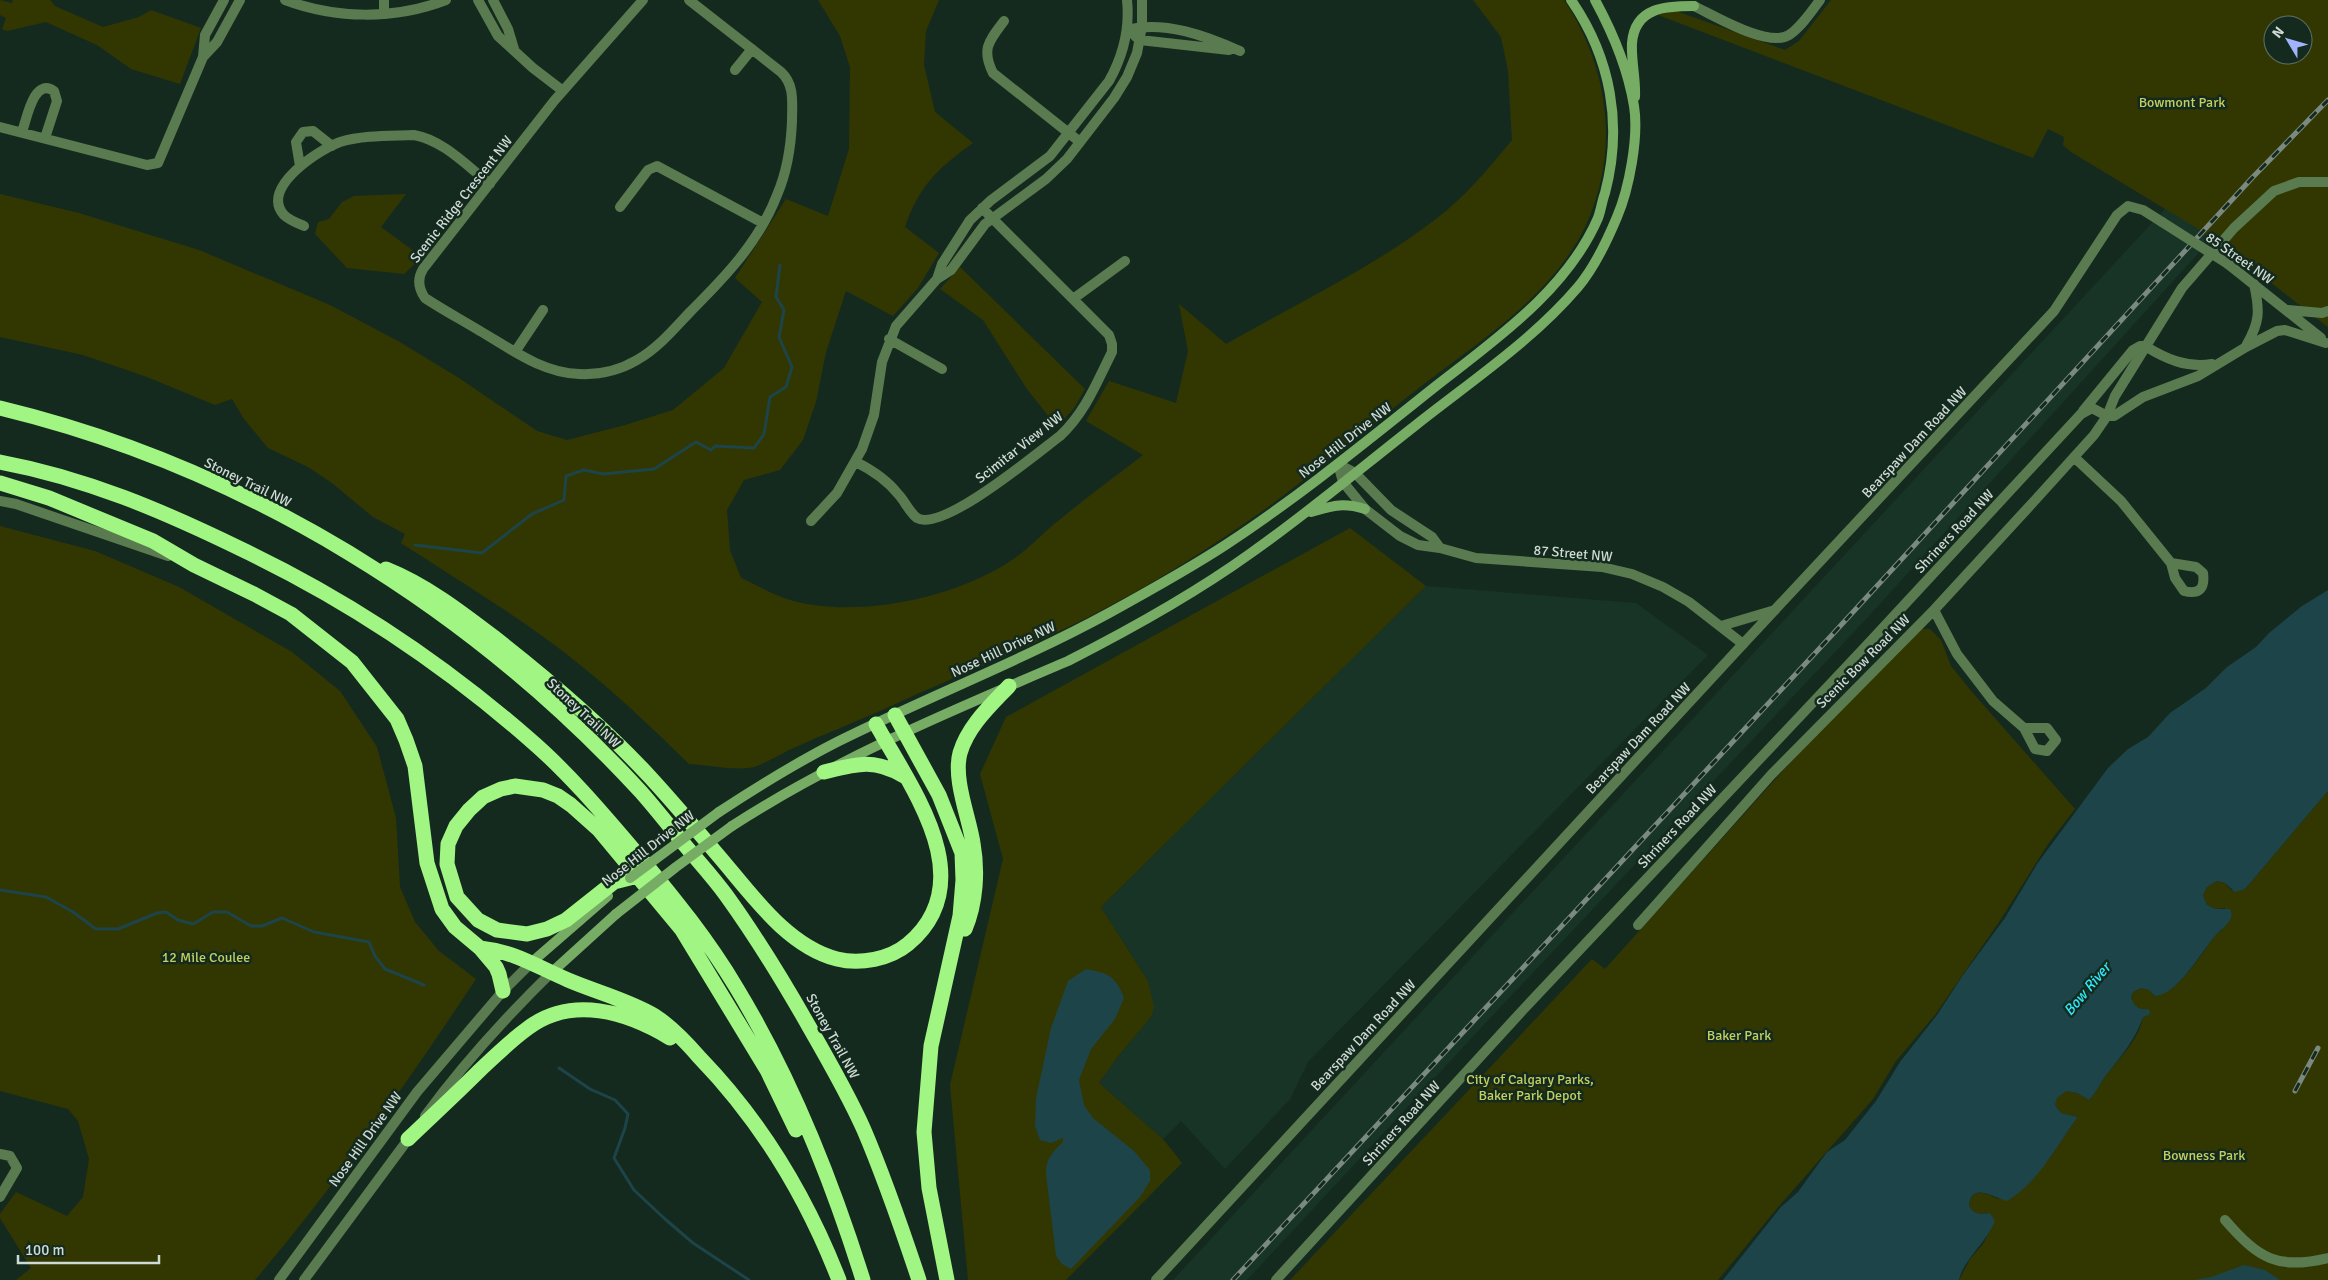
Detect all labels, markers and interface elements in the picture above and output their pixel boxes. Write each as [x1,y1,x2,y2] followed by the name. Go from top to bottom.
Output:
[2263,15,2313,65] north arrow
[2268,23,2288,41] text: N
[2139,94,2225,111] park label: Bowmont Park
[406,132,516,266] street label: Scenic Ridge Crescent NW
[2202,229,2277,288] street label: 85 Street NW
[1858,383,1970,502] street label: Bearspaw Dam Road NW
[1295,399,1395,482] street label: Nose Hill Drive NW
[972,408,1067,487] street label: Scimitar View NW
[201,454,294,511] street label: Stoney Trail NW
[1911,486,1997,577] street label: Shriners Road NW
[1533,542,1613,565] street label: 87 Street NW
[1813,611,1914,712] street label: Scenic Bow Road NW
[948,618,1058,681] street label: Nose Hill Drive NW
[543,675,624,752] street label: Stoney Trail NW
[1582,679,1694,798] street label: Bearspaw Dam Road NW
[1634,781,1720,872] street label: Shriners Road NW
[598,807,698,890] street label: Nose Hill Drive NW
[162,949,250,966] park label: 12 Mile Coulee
[2060,957,2116,1019] water label: Bow River
[1307,976,1419,1095] street label: Bearspaw Dam Road NW
[802,991,863,1082] street label: Stoney Trail NW
[1707,1027,1771,1044] park label: Baker Park
[1466,1071,1594,1104] park label: City of Calgary Parks, Baker Park Depot
[1359,1077,1444,1169] street label: Shriners Road NW
[325,1088,406,1190] street label: Nose Hill Drive NW
[2163,1147,2245,1164] park label: Bowness Park
[18,1232,159,1264] scale bar
[25,1241,65,1259] text: 100 m

